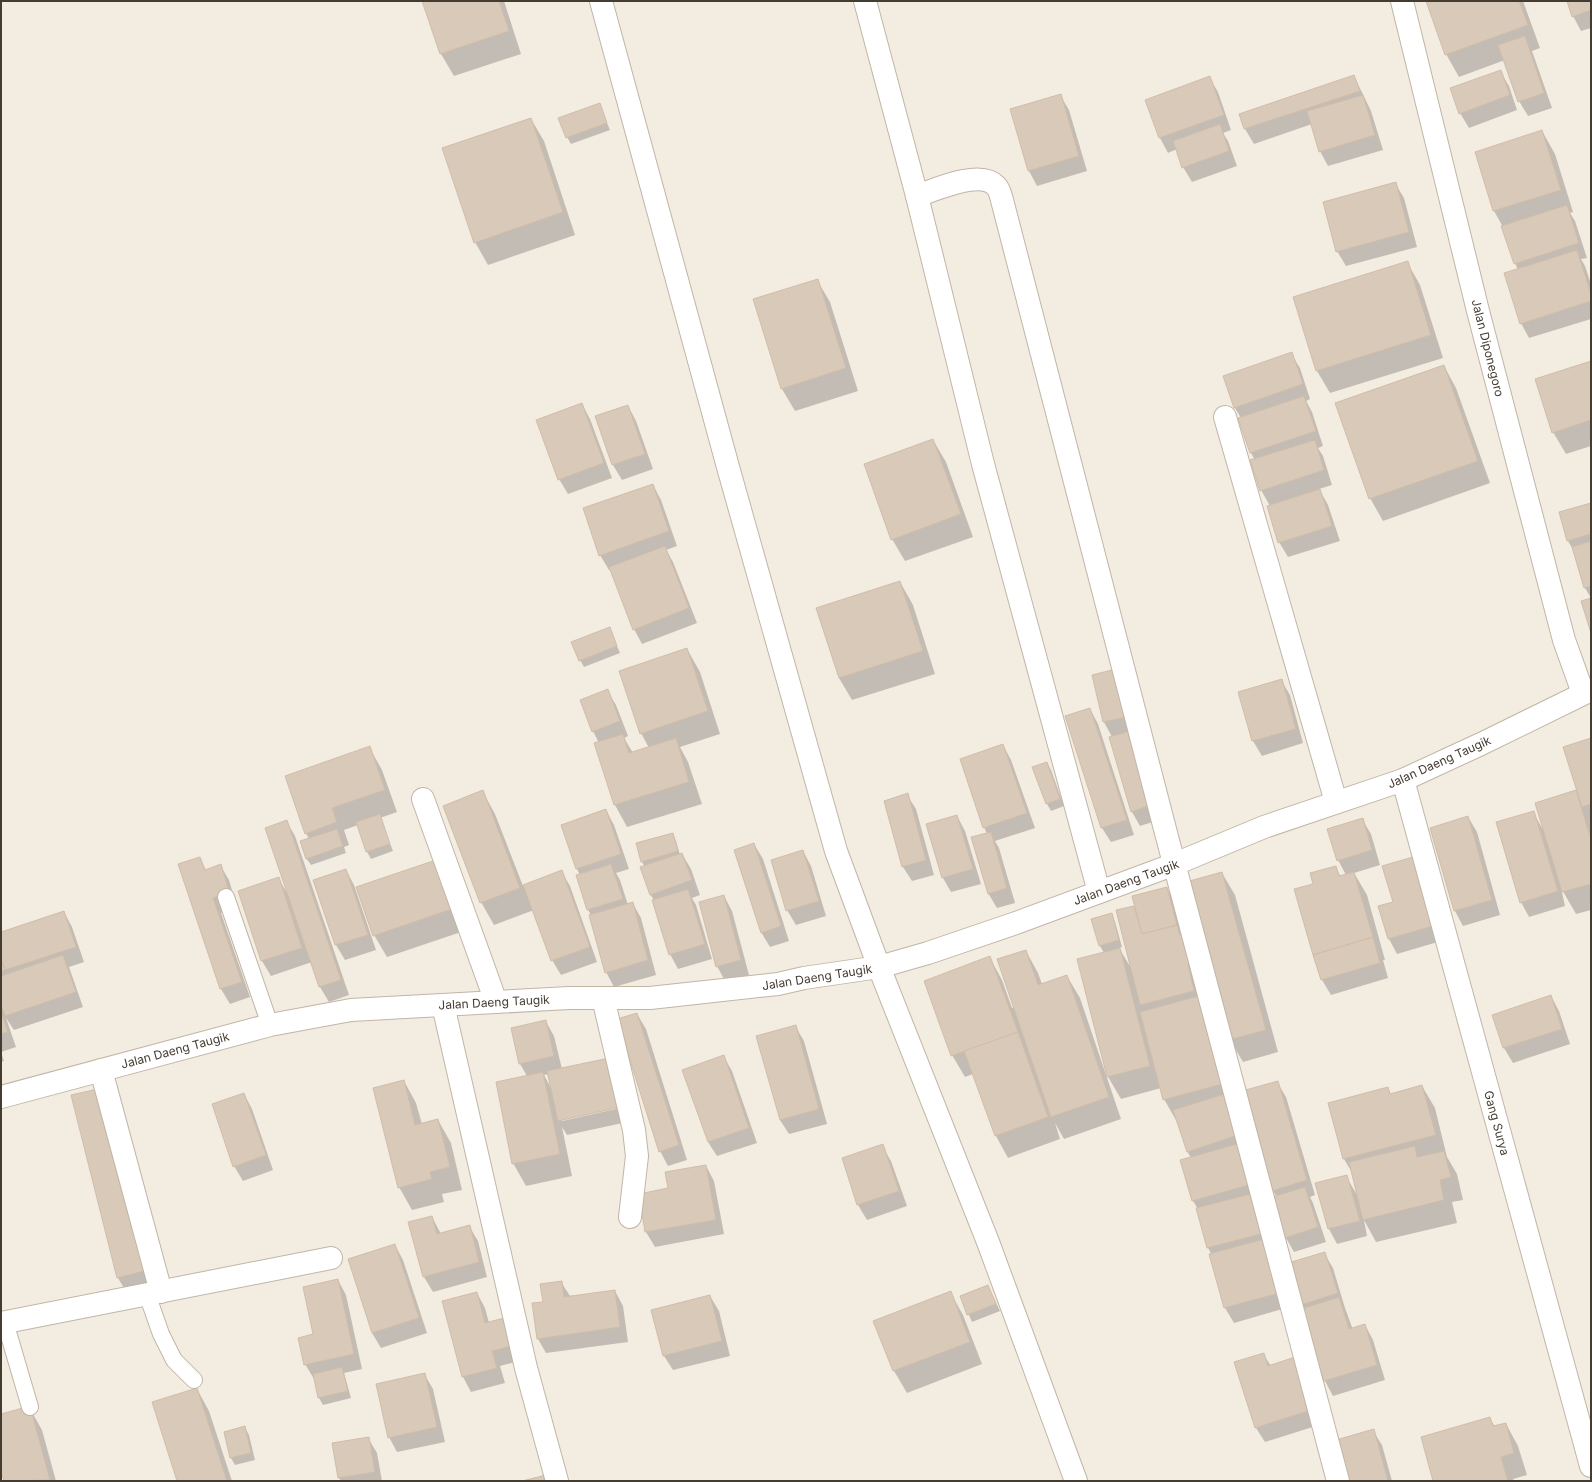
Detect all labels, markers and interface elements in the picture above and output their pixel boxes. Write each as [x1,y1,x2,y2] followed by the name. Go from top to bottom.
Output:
[1469,298,1507,398] street label: Jalan Diponegoro
[1385,732,1493,792] street label: Jalan Daeng Taugik
[1071,856,1181,908] street label: Jalan Daeng Taugik
[761,961,874,993] street label: Jalan Daeng Taugik
[438,992,550,1012] street label: Jalan Daeng Taugik
[119,1028,231,1072] street label: Jalan Daeng Taugik
[1481,1089,1513,1157] street label: Gang Surya

